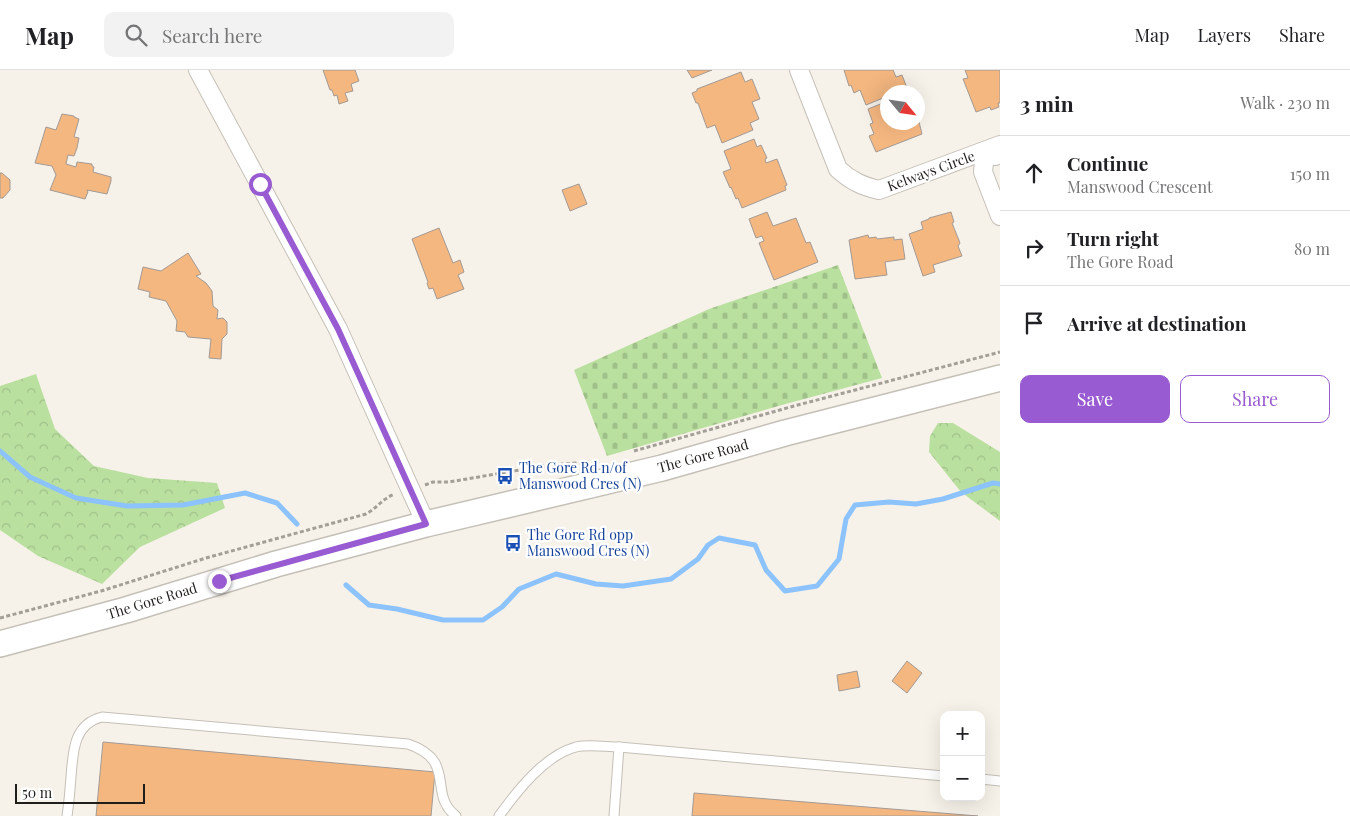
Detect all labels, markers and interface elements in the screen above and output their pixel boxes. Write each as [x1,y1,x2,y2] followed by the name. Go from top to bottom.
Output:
[104,12,454,57] search box
[25,19,74,51] text: Map
[122,21,150,49] icon: search
[162,22,262,48] text: Search here
[1134,23,1169,47] text: Map
[1197,23,1251,47] text: Layers
[1279,23,1325,47] text: Share
[880,85,925,130] north arrow
[1020,89,1074,117] text: 3 min
[1240,92,1330,113] text: Walk · 230 m
[884,146,977,195] street label: Kelways Circle
[1067,150,1148,176] text: Continue
[1020,159,1048,187] icon: ahead
[1290,163,1330,184] text: 150 m
[249,173,272,196] route start
[1067,176,1213,197] text: Manswood Crescent
[1067,225,1159,251] text: Turn right
[1020,234,1048,262] icon: right
[1294,238,1330,259] text: 80 m
[1067,251,1174,272] text: The Gore Road
[1020,309,1048,337] icon: arrive
[1067,310,1247,336] text: Arrive at destination
[1020,375,1170,423] button: Save
[1180,375,1330,423] button: Share
[655,434,750,477] street label: The Gore Road
[519,458,641,493] place label: The Gore Rd n/of Manswood Cres (N)
[495,466,515,486] bus stop icon: The Gore Rd n/of Manswood Cres (N)
[527,525,649,560] place label: The Gore Rd opp Manswood Cres (N)
[503,533,523,553] bus stop icon: The Gore Rd opp Manswood Cres (N)
[208,570,231,593] route end
[104,578,199,623] street label: The Gore Road
[940,711,985,801] map controls
[940,711,985,756] button: +
[940,756,985,801] button: −
[15,781,145,804] scale bar
[22,783,52,802] text: 50 m

